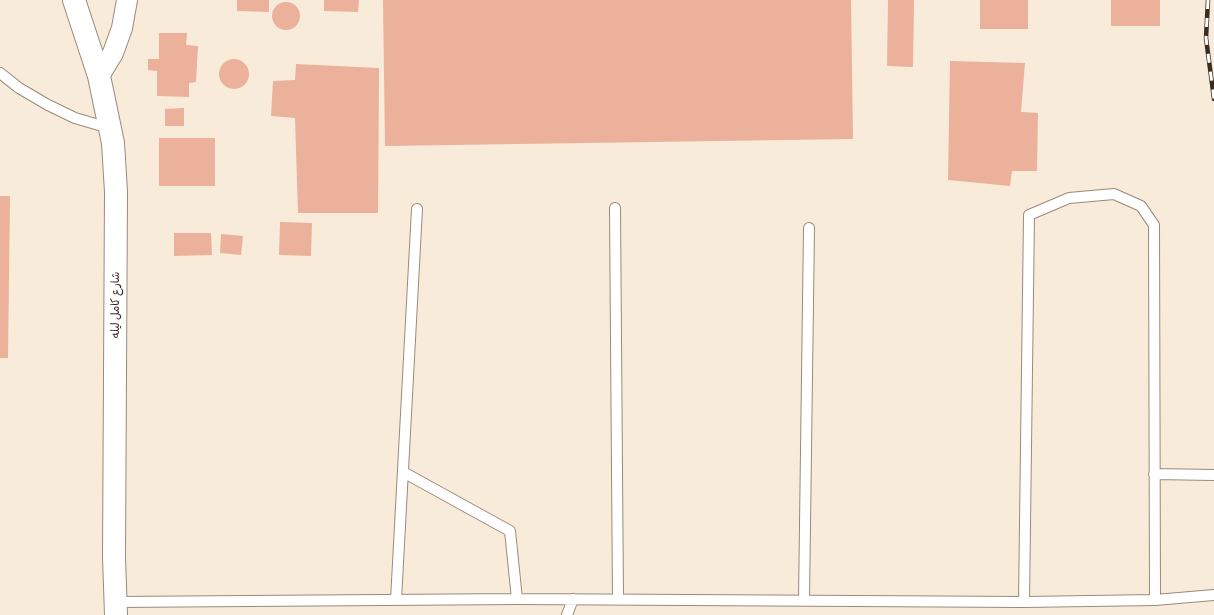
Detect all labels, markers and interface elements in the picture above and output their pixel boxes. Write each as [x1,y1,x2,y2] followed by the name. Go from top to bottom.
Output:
[109,272,123,338] street label: شارع كامل ليله

